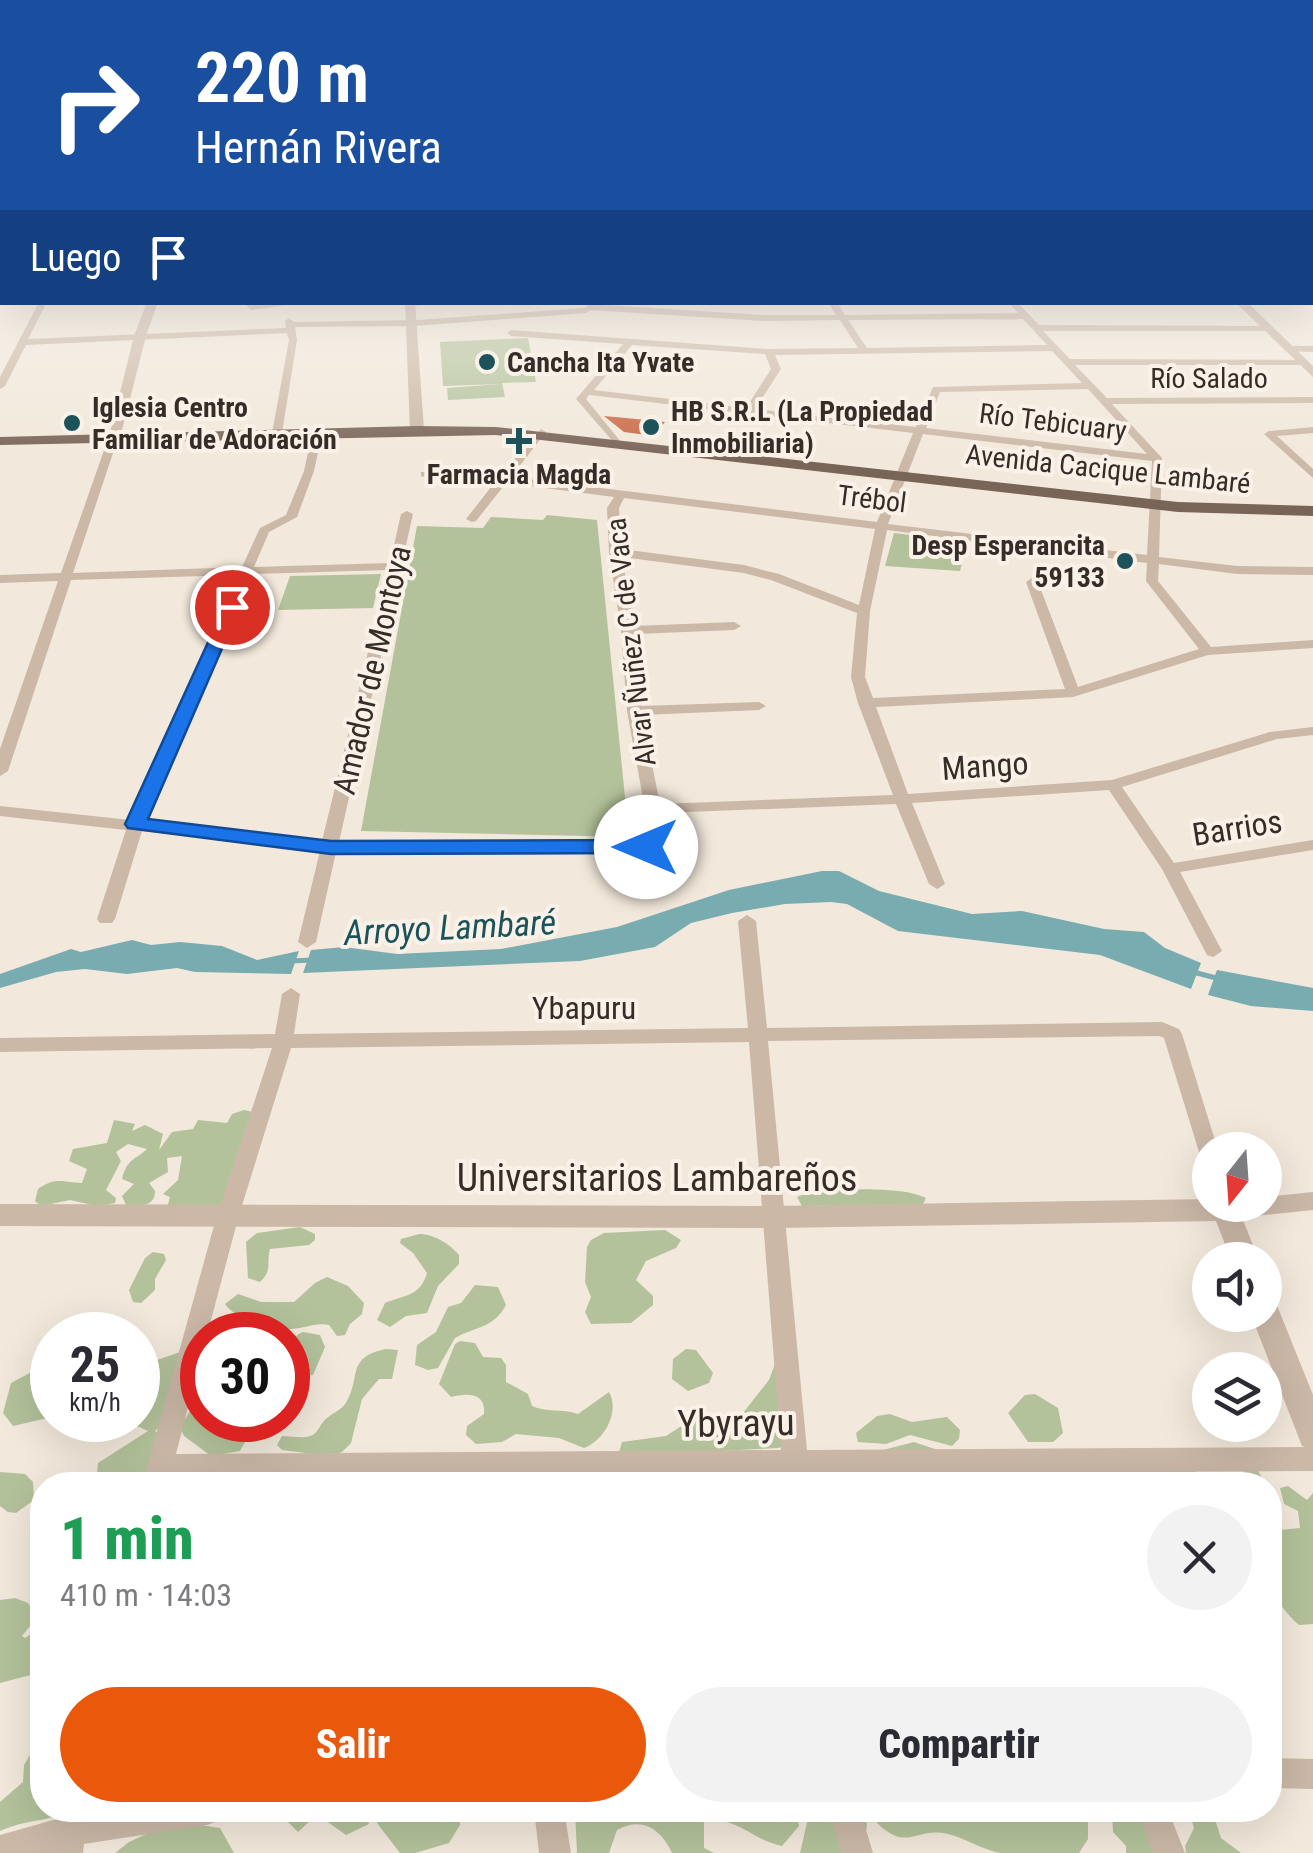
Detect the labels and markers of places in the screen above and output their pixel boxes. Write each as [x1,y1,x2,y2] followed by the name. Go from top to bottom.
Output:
[507,346,694,379] place label: Cancha Ita Yvate
[476,351,498,373] marker: Cancha Ita Yvate
[92,391,337,456] place label: Iglesia Centro Familiar de Adoración
[671,395,933,460] place label: HB S.R.L (La Propiedad Inmobiliaria)
[61,412,83,434] marker: Iglesia Centro Familiar de Adoración
[640,416,662,438] marker: HB S.R.L (La Propiedad Inmobiliaria)
[508,430,530,452] marker: Farmacia Magda
[427,458,611,491] place label: Farmacia Magda
[911,529,1105,594] place label: Desp Esperancita 59133
[1114,550,1136,572] marker: Desp Esperancita 59133
[190,565,275,650] pin

